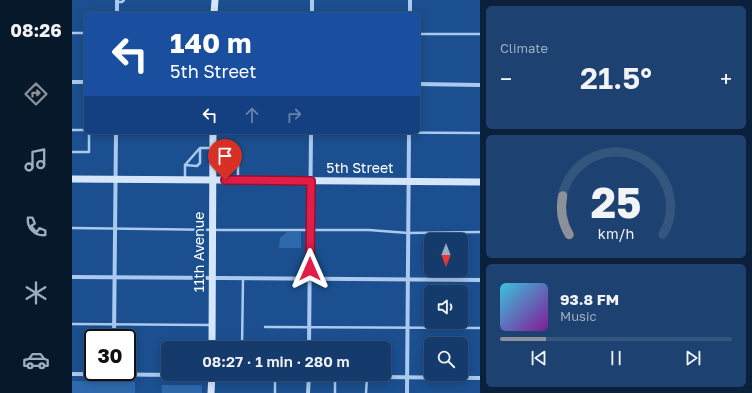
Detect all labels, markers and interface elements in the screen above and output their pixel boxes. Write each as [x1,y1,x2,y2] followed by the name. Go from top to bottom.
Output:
[10,19,62,41] text: 08:26
[170,26,252,59] text: 140 m
[104,28,156,80] icon: left
[500,40,548,56] text: Climate
[170,60,257,82] text: 5th Street
[580,60,652,96] text: 21.5°
[500,65,512,92] text: −
[720,65,732,92] text: +
[22,80,50,108] icon: directions
[199,104,221,126] icon: left
[241,104,263,126] icon: ahead
[283,104,305,126] icon: right
[208,139,242,180] pin
[214,145,236,167] icon: arrive
[22,146,50,174] icon: music
[326,159,394,176] street label: 5th Street
[591,176,641,226] text: 25
[190,212,207,292] street label: 11th Avenue
[22,213,50,241] icon: phone
[598,224,634,241] text: km/h
[424,233,468,277] north arrow
[424,233,468,381] map controls
[289,248,331,290] position arrow
[22,279,50,307] icon: climate
[424,285,468,329] button: sound
[560,290,619,308] text: 93.8 FM
[560,308,597,324] text: Music
[84,329,136,381] speed limit sign: 30
[424,337,468,381] button: search
[22,346,50,374] icon: car
[528,347,550,369] icon: previous
[605,347,627,369] icon: pause
[682,347,704,369] icon: next
[202,352,350,370] text: 08:27 · 1 min · 280 m

